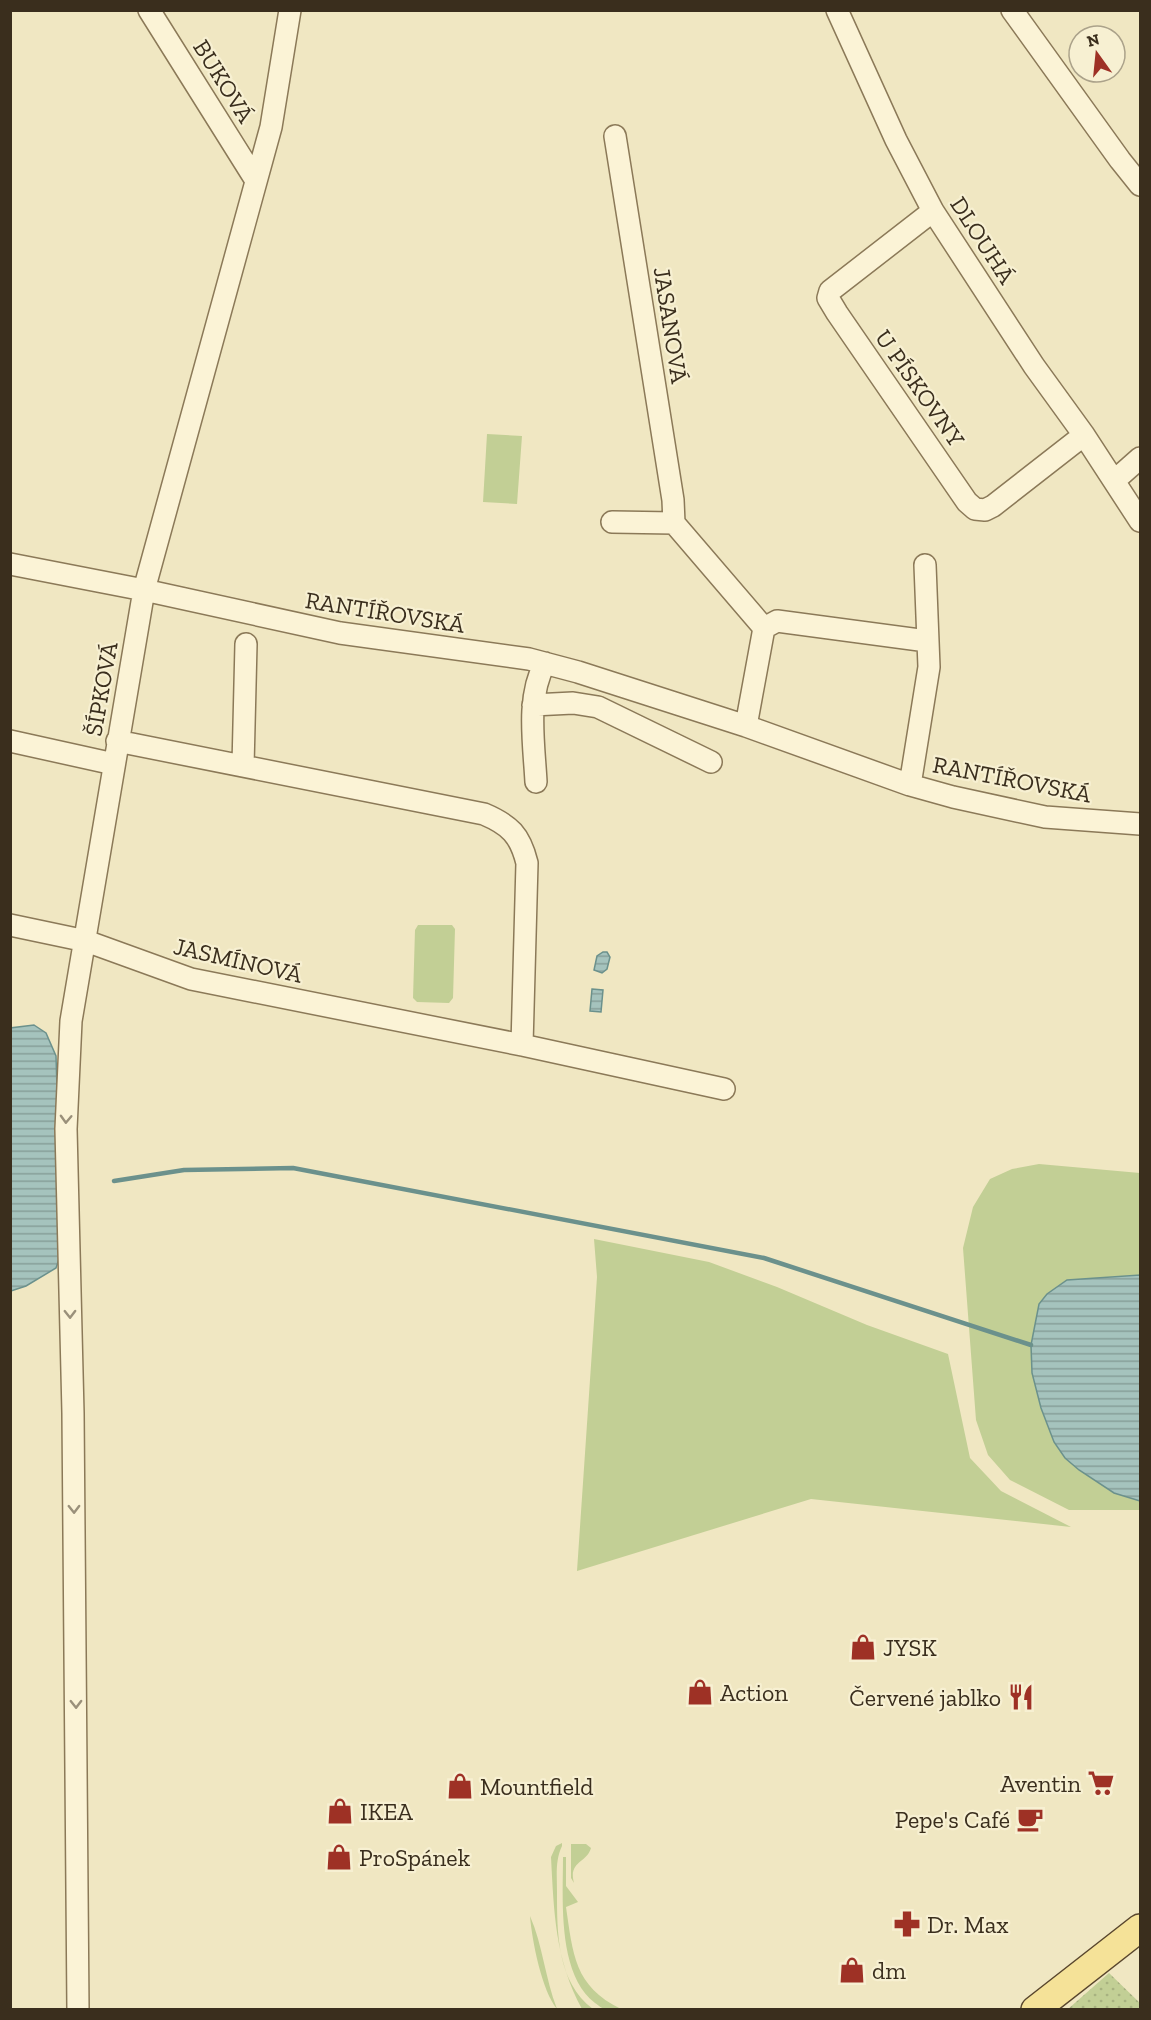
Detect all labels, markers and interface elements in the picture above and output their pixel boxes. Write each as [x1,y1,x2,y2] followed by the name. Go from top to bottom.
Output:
[1067,24,1127,84] north arrow
[1085,29,1102,51] text: N
[187,34,261,128] street label: BUKOVÁ
[944,191,1022,289] street label: DLOUHÁ
[648,265,695,386] street label: JASANOVÁ
[869,324,971,452] street label: U PÍSKOVNY
[303,585,467,639] street label: RANTÍŘOVSKÁ
[78,639,124,738] street label: ŠÍPKOVÁ
[930,749,1094,809] street label: RANTÍŘOVSKÁ
[171,931,306,989] street label: JASMÍNOVÁ
[60,1115,72,1124] one-way arrow
[64,1310,77,1319] one-way arrow
[68,1505,80,1514] one-way arrow
[848,1632,878,1662] shop icon: JYSK
[883,1633,937,1662] place label: JYSK
[685,1677,715,1707] shop icon: Action
[720,1678,788,1707] place label: Action
[1006,1682,1036,1712] restaurant icon: Červené jablko
[849,1683,1001,1712] place label: Červené jablko
[69,1700,82,1709] one-way arrow
[1086,1768,1116,1798] supermarket icon: Aventin
[1000,1769,1081,1798] place label: Aventin
[445,1771,475,1801] shop icon: Mountfield
[480,1772,594,1801] place label: Mountfield
[325,1796,355,1826] shop icon: IKEA
[360,1797,413,1826] place label: IKEA
[1015,1804,1045,1834] cafe icon: Pepe's Café
[895,1805,1010,1834] place label: Pepe's Café
[324,1842,354,1872] shop icon: ProSpánek
[359,1843,471,1872] place label: ProSpánek
[892,1909,922,1939] pharmacy icon: Dr. Max
[927,1910,1009,1939] place label: Dr. Max
[837,1955,867,1985] shop icon: dm
[872,1956,906,1985] place label: dm

